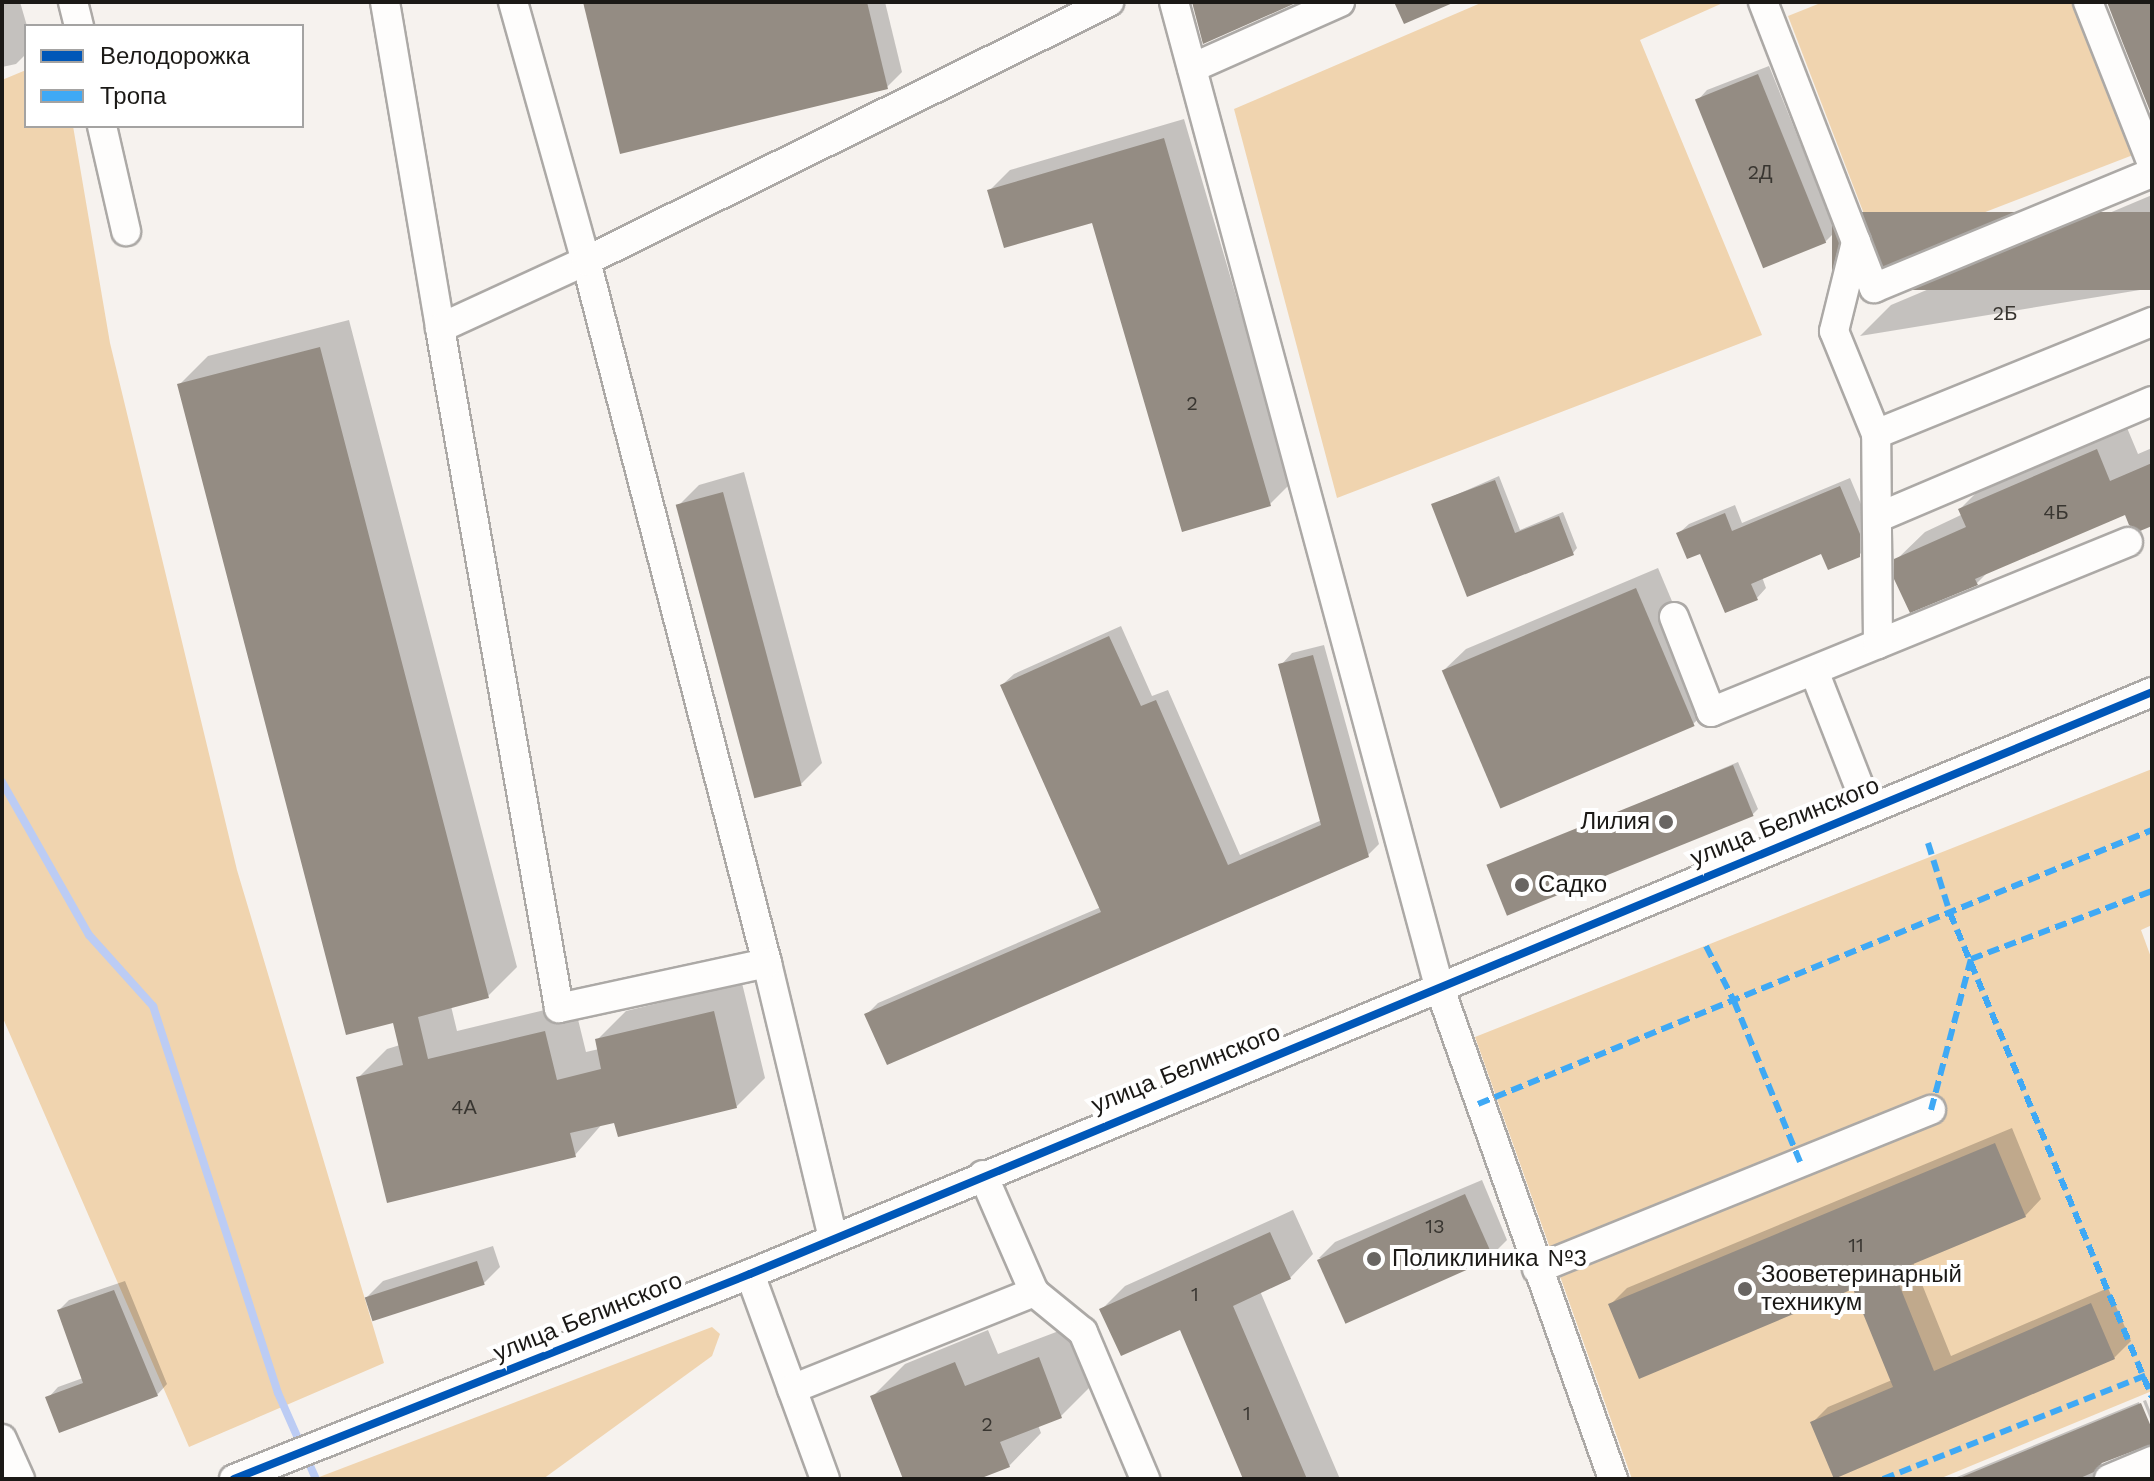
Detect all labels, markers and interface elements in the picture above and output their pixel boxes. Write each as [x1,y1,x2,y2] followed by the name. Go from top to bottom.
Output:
[24,24,304,128] legend
[100,42,250,70] text: Велодорожка
[100,82,166,110] text: Тропа
[1747,160,1773,184] house number: 2Д
[1993,301,2017,325] house number: 2Б
[1186,391,1198,415] house number: 2
[2043,500,2069,524] house number: 4Б
[1687,771,1883,873] street label: улица Белинского
[1580,808,1650,836] place label: Лилия
[1657,813,1675,831] marker: Лилия
[1538,871,1607,899] place label: Садко
[1513,876,1531,894] marker: Садко
[1088,1018,1284,1120] street label: улица Белинского
[451,1095,477,1119] house number: 4А
[1425,1214,1445,1238] house number: 13
[1848,1233,1864,1257] house number: 11
[1392,1245,1587,1273] place label: Поликлиника №3
[1363,1248,1385,1270] marker: Поликлиника №3
[1761,1261,1962,1317] place label: Зооветеринарный техникум
[490,1266,686,1368] street label: улица Белинского
[1736,1280,1754,1298] marker: Зооветеринарный техникум
[1191,1282,1199,1306] house number: 1
[1243,1401,1251,1425] house number: 1
[981,1412,993,1436] house number: 2

